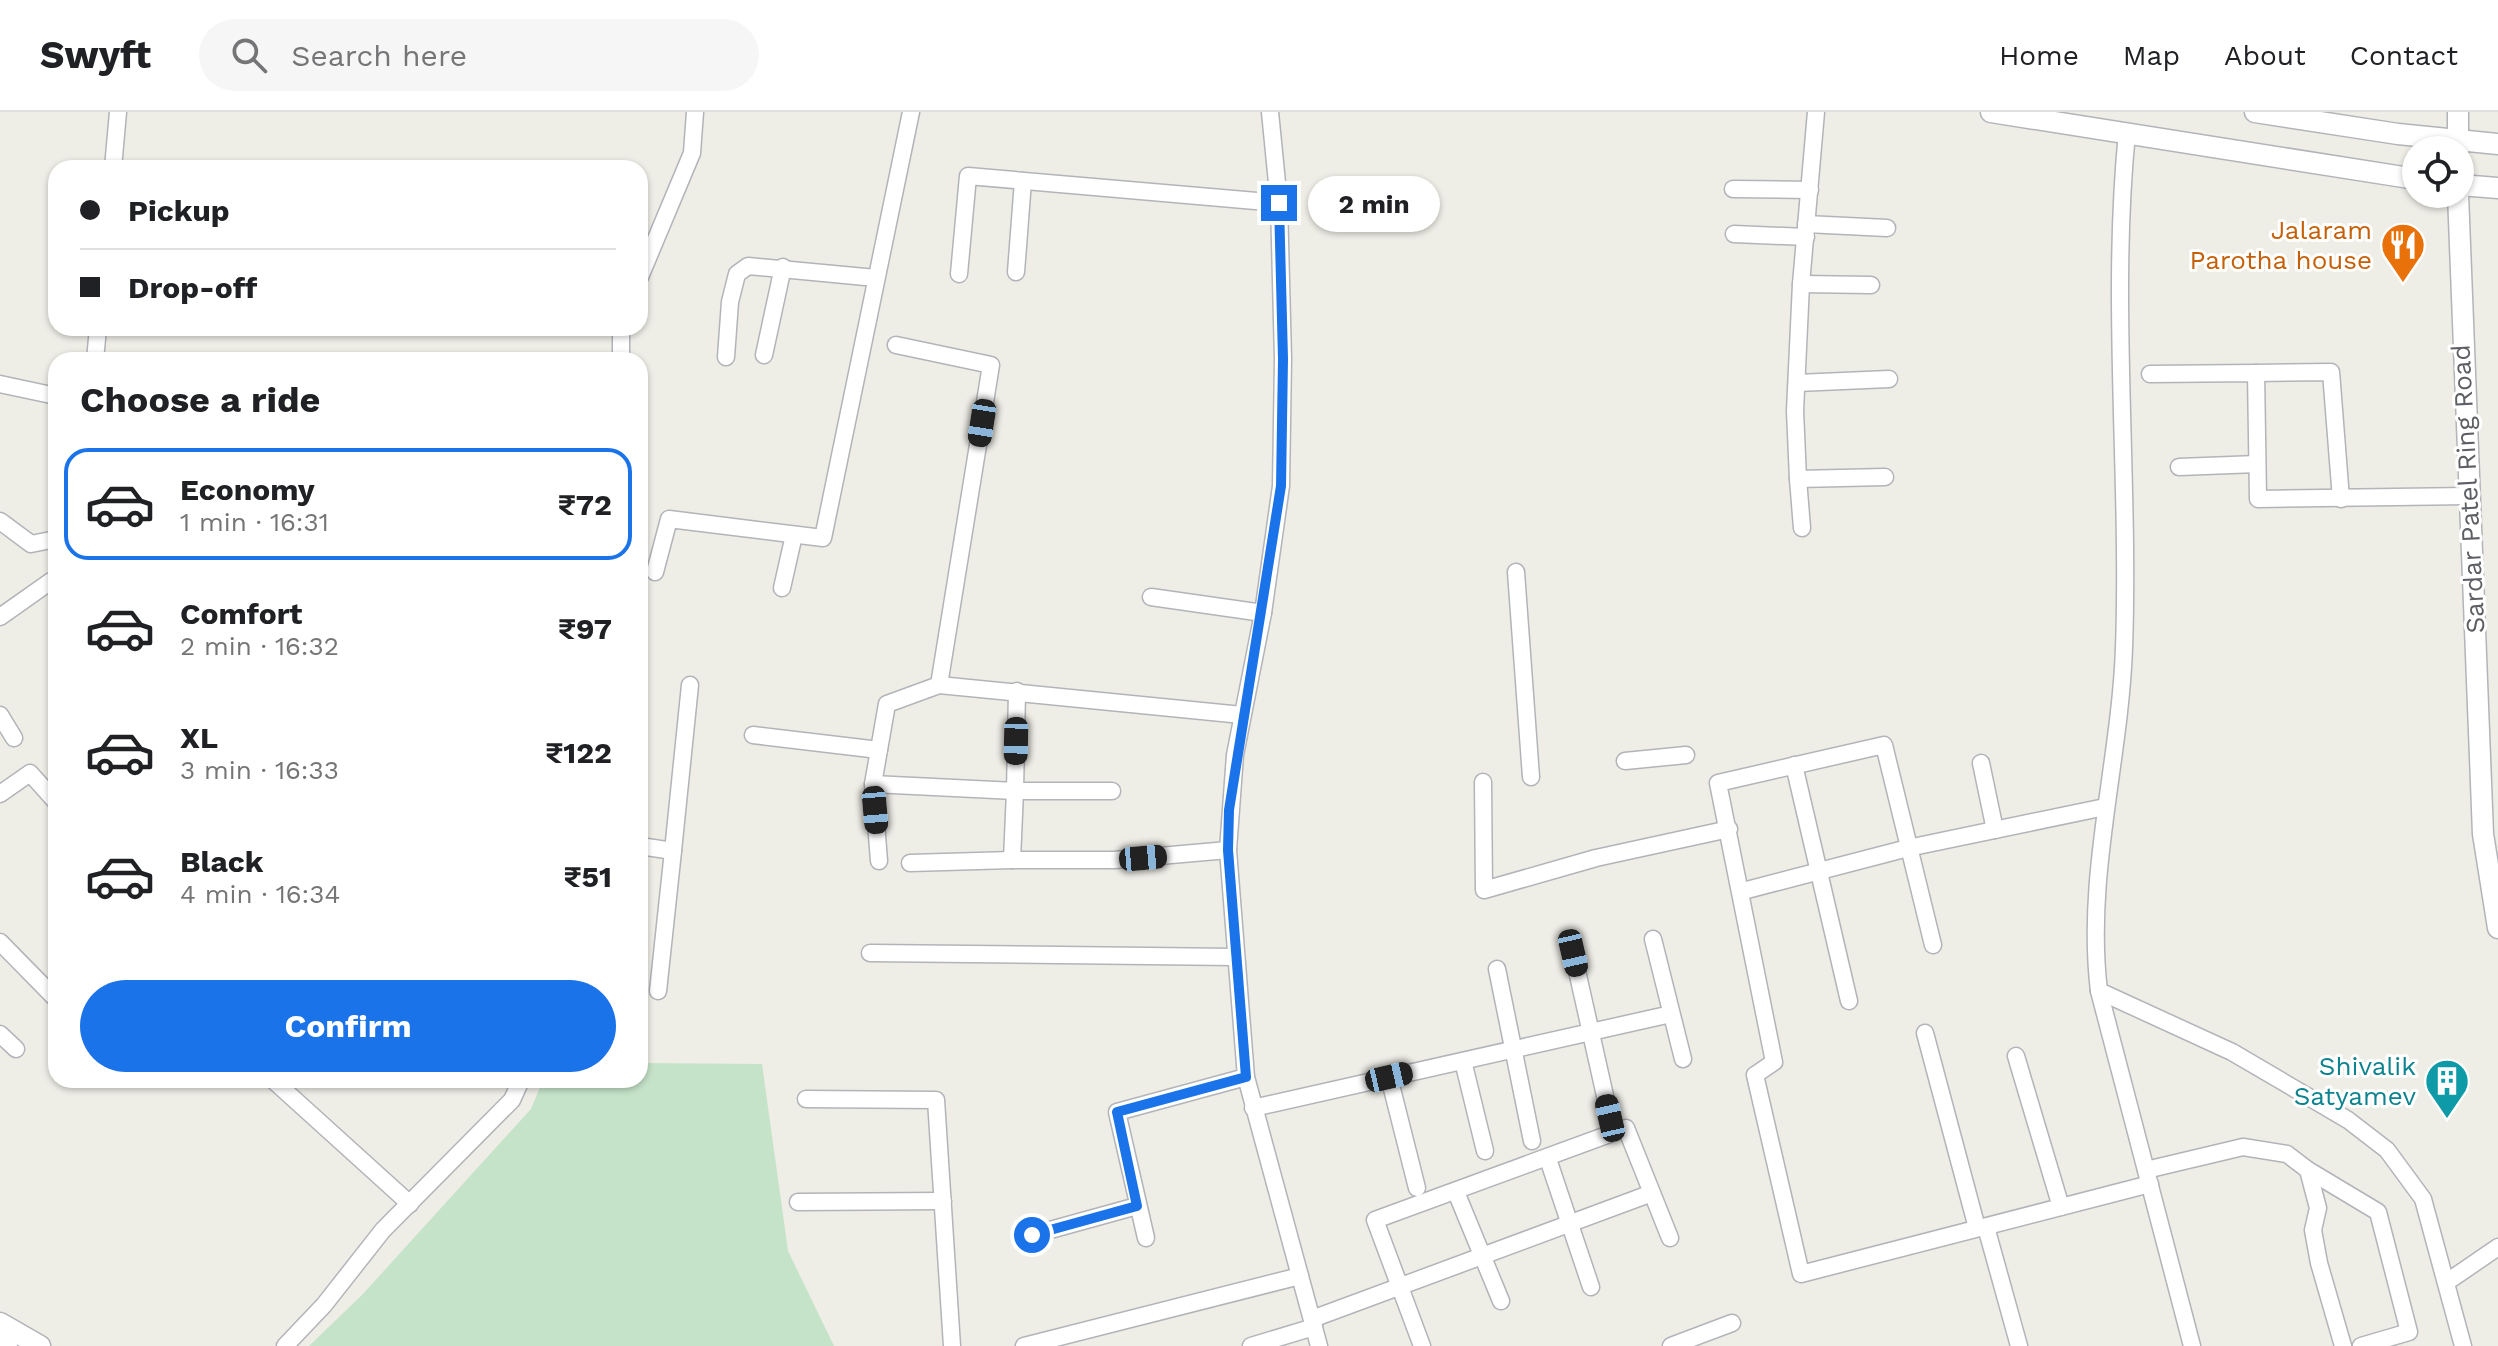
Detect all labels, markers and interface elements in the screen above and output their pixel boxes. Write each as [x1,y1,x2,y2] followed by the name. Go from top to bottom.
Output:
[199,19,759,91] search box
[40,33,151,77] text: Swyft
[227,33,271,77] icon: search
[291,38,467,73] text: Search here
[1999,39,2079,72] text: Home
[2123,39,2180,72] text: Map
[2224,39,2306,72] text: About
[2350,39,2458,72] text: Contact
[2402,136,2474,208] map controls
[2402,136,2474,208] button: locate
[1307,175,1439,231] callout: 2 min
[1261,185,1297,221] route end
[1338,189,1410,219] text: 2 min
[128,193,230,228] text: Pickup
[2189,215,2372,275] place label: Jalaram Parotha house
[2379,221,2427,284] restaurant icon: Jalaram Parotha house
[128,270,257,305] text: Drop-off
[2445,344,2491,634] street label: Sardar Patel Ring Road
[80,379,320,421] text: Choose a ride
[966,397,998,449] car
[84,468,156,540] icon: car
[180,472,315,507] text: Economy
[558,487,612,522] text: ₹72
[180,507,329,537] text: 1 min · 16:31
[84,592,156,664] icon: car
[180,596,302,631] text: Comfort
[558,611,612,646] text: ₹97
[180,631,339,661] text: 2 min · 16:32
[84,716,156,788] icon: car
[1004,717,1028,765] car
[180,720,218,755] text: XL
[545,735,612,770] text: ₹122
[180,755,339,785] text: 3 min · 16:33
[861,785,889,835] car
[84,840,156,912] icon: car
[180,844,264,879] text: Black
[1118,844,1168,872] car
[564,859,612,894] text: ₹51
[180,879,340,909] text: 4 min · 16:34
[1556,927,1590,979] car
[80,980,616,1072] button: Confirm
[2294,1051,2416,1111] place label: Shivalik Satyamev
[2423,1057,2471,1120] building icon: Shivalik Satyamev
[1363,1060,1415,1094] car
[1593,1092,1627,1144] car
[1014,1217,1050,1253] route start

